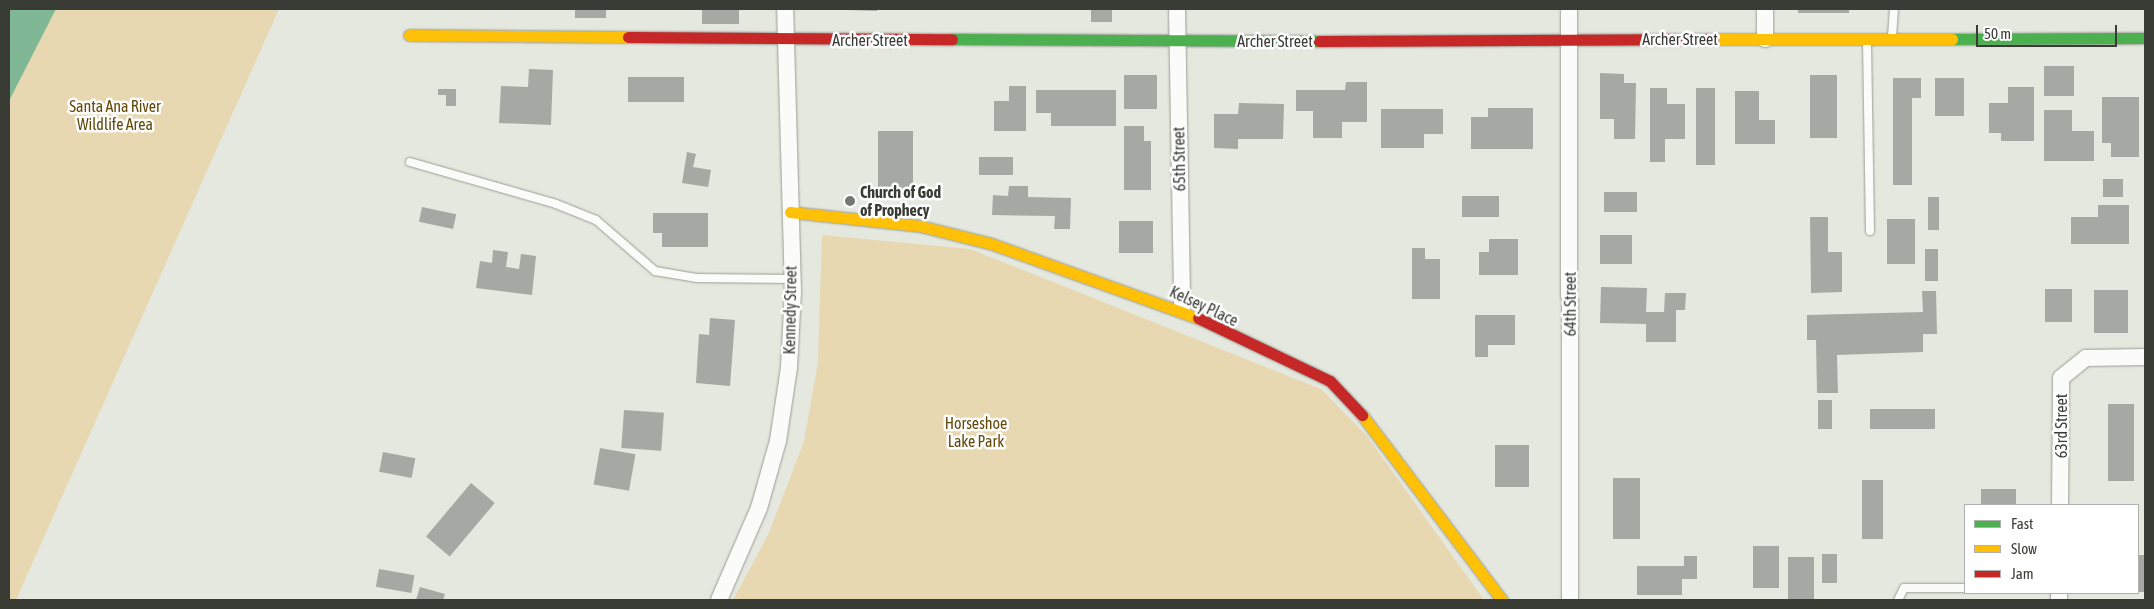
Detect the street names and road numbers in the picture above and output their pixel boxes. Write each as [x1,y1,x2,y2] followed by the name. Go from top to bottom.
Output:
[1642,29,1718,49] street label: Archer Street
[832,30,908,50] street label: Archer Street
[1237,31,1313,51] street label: Archer Street
[1169,126,1189,192] street label: 65th Street
[780,265,800,355] street label: Kennedy Street
[1560,272,1580,336] street label: 64th Street
[1167,282,1241,330] street label: Kelsey Place
[2051,394,2071,458] street label: 63rd Street

